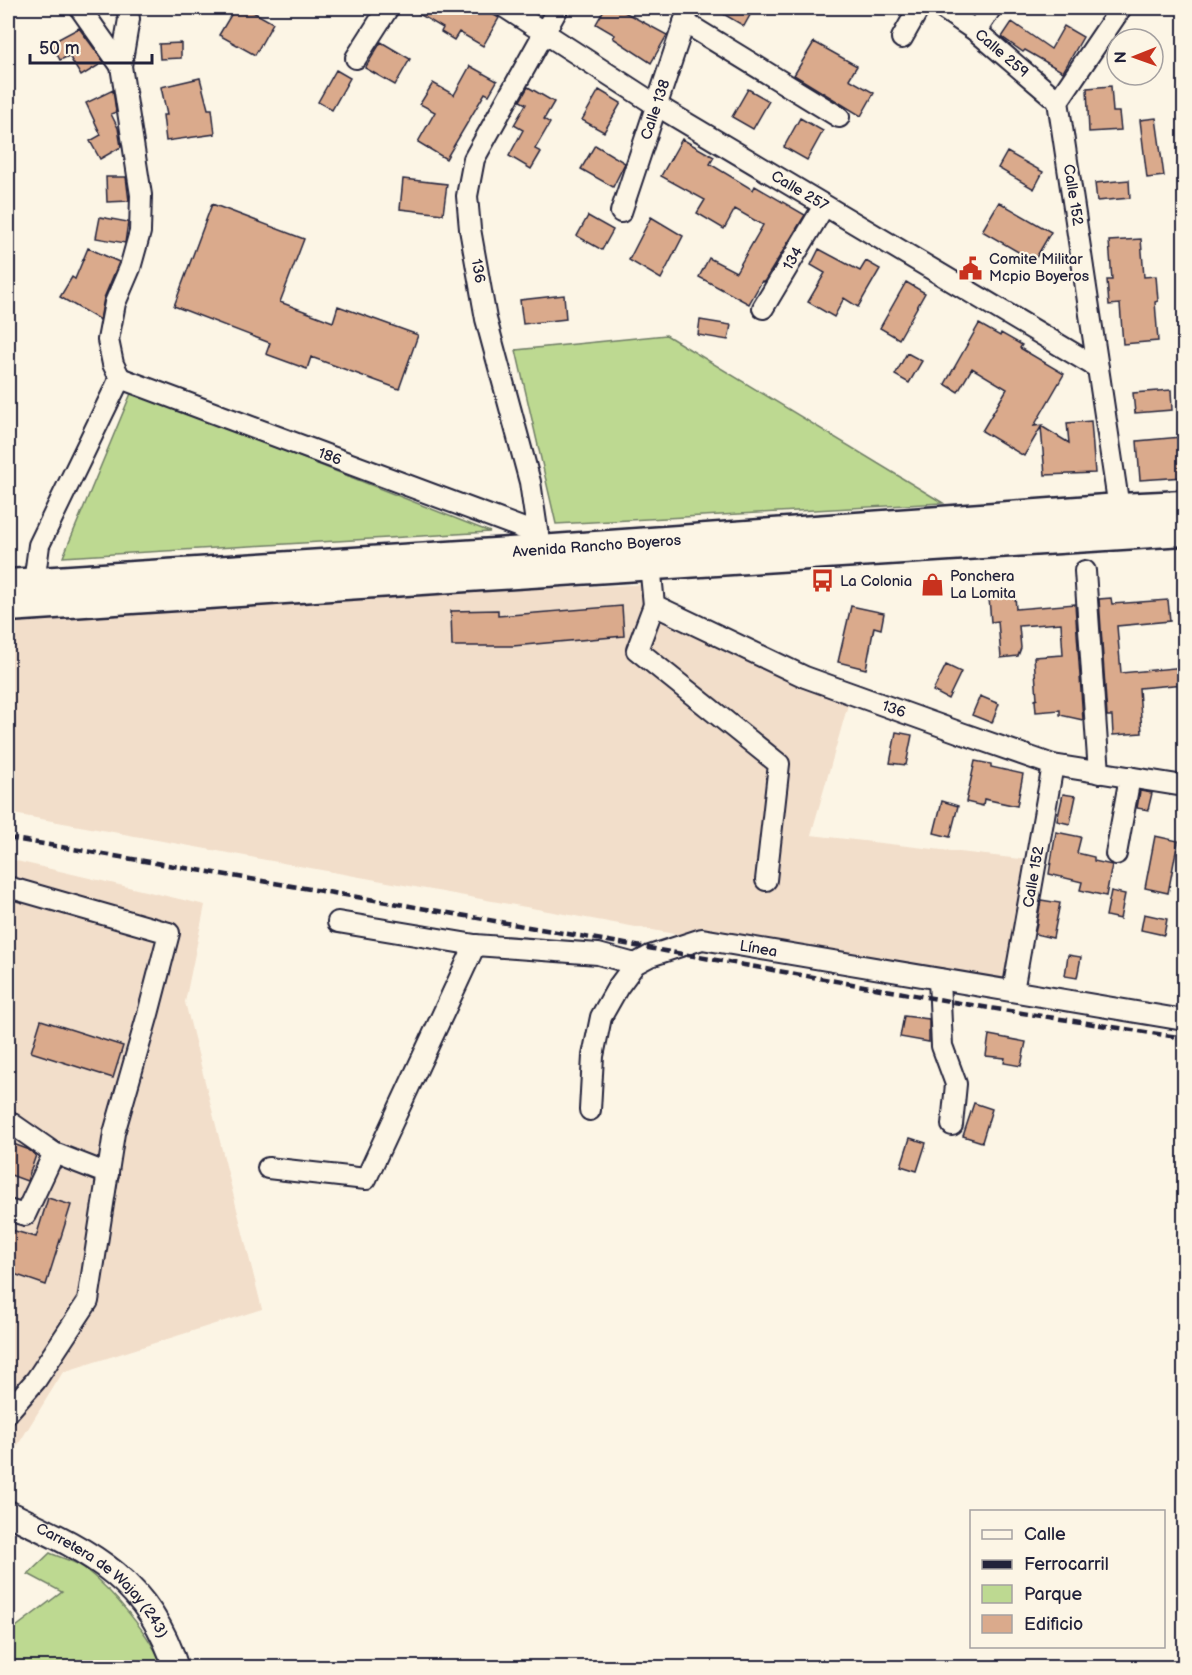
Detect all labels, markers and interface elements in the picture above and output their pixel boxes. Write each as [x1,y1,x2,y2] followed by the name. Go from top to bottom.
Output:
[971,25,1033,81] street label: Calle 259
[30,27,152,65] scale bar
[1105,27,1165,87] north arrow
[39,38,80,59] text: 50 m
[1112,51,1131,63] text: N
[636,77,674,142] street label: Calle 138
[1059,163,1087,227] street label: Calle 152
[768,166,833,215] street label: Calle 257
[778,243,807,273] street label: 134
[989,250,1090,286] place label: Comite Militar Mcpio Boyeros
[958,255,984,281] public building icon: Comite Militar Mcpio Boyeros
[467,257,489,285] street label: 136
[315,443,344,469] street label: 186
[512,530,682,561] street label: Avenida Rancho Boyeros
[950,567,1016,603] place label: Ponchera La Lomita
[809,568,835,594] bus stop icon: La Colonia
[840,572,912,591] place label: La Colonia
[919,572,945,598] shop icon: Ponchera La Lomita
[879,696,909,722] street label: 136
[1018,844,1048,909] street label: Calle 152
[738,936,779,961] street label: Línea
[970,1510,1165,1648] legend
[33,1518,173,1641] street label: Carretera de Wajay (243)
[1024,1524,1066,1545] text: Calle
[1024,1554,1109,1575] text: Ferrocarril
[1024,1584,1082,1605] text: Parque
[1024,1614,1083,1635] text: Edificio

